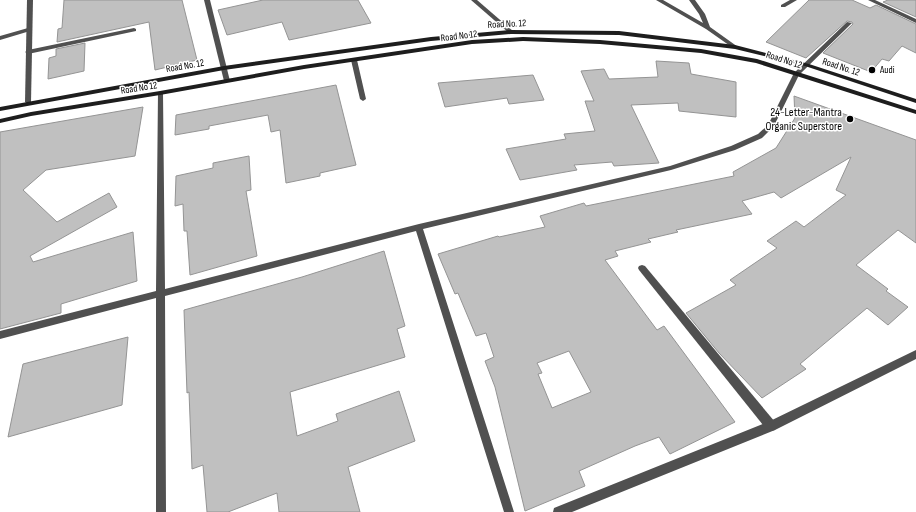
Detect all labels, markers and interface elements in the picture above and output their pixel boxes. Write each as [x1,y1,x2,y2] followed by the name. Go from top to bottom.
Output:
[487,17,527,31] street label: Road No. 12
[440,28,478,44] street label: Road No 12
[765,49,803,71] street label: Road No 12
[821,55,861,79] street label: Road No. 12
[165,57,205,75] street label: Road No. 12
[879,64,895,76] place label: Audi
[867,65,877,75] marker: Audi
[120,79,158,97] street label: Road No 12
[765,105,842,134] place label: 24-Letter-Mantra Organic Superstore
[845,114,855,124] marker: 24-Letter-Mantra Organic Superstore

